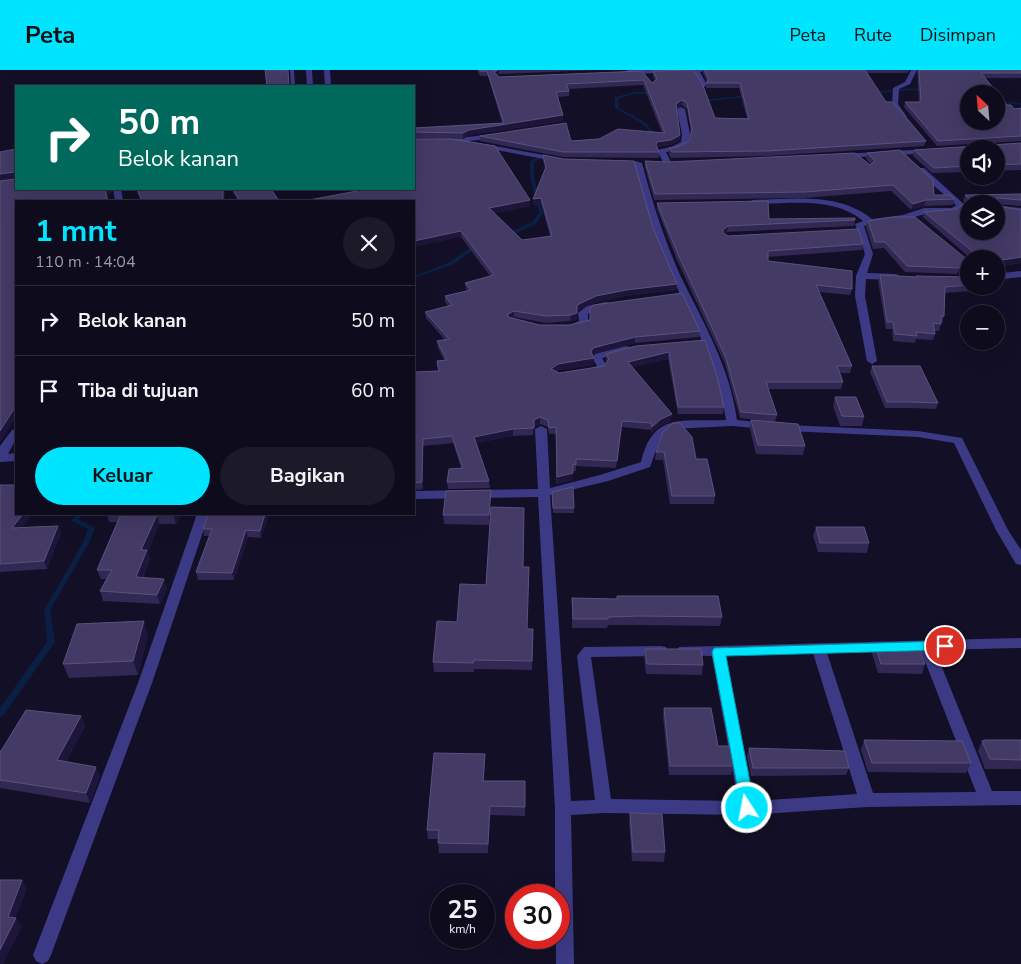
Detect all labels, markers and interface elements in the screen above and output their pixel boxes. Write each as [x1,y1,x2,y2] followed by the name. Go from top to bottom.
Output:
[25,19,75,51] text: Peta
[790,23,826,47] text: Peta
[854,23,892,47] text: Rute
[920,23,996,47] text: Disimpan
[960,85,1005,130] north arrow
[960,85,1005,350] map controls
[118,99,200,146] text: 50 m
[35,105,100,170] icon: right
[960,140,1005,185] button: sound
[118,144,239,174] text: Belok kanan
[960,195,1005,240] button: layers
[35,211,116,252] text: 1 mnt
[343,217,395,269] button: close
[960,250,1005,295] button: +
[35,251,136,273] text: 110 m · 14:04
[960,305,1005,350] button: −
[35,307,63,335] icon: right
[78,308,187,334] text: Belok kanan
[351,308,395,334] text: 50 m
[35,377,63,405] icon: arrive
[78,378,199,404] text: Tiba di tujuan
[351,378,395,404] text: 60 m
[35,447,210,505] button: Keluar
[220,447,395,505] button: Bagikan
[924,625,966,667] pin
[931,632,959,660] icon: arrive
[720,781,772,833] position arrow
[505,884,570,949] speed limit sign: 30
[447,893,478,927] text: 25
[449,921,476,937] text: km/h

